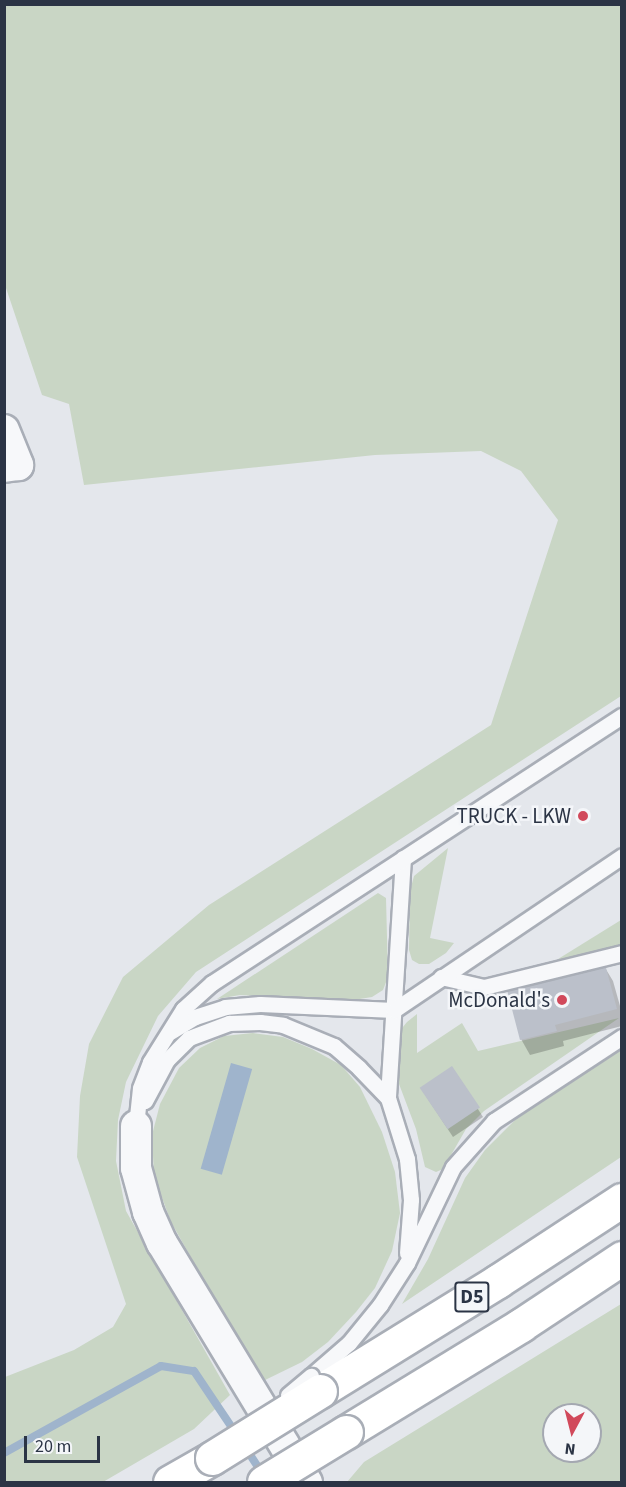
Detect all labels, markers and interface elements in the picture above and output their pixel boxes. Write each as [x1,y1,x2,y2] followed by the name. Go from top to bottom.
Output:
[457,803,571,829] place label: TRUCK - LKW
[576,809,590,823] marker: TRUCK - LKW
[448,987,550,1013] place label: McDonald's
[555,993,569,1007] marker: McDonald's
[454,1280,490,1314] road number: D5
[542,1403,602,1463] north arrow
[27,1424,104,1462] scale bar
[35,1434,71,1459] text: 20 m
[563,1437,577,1460] text: N

